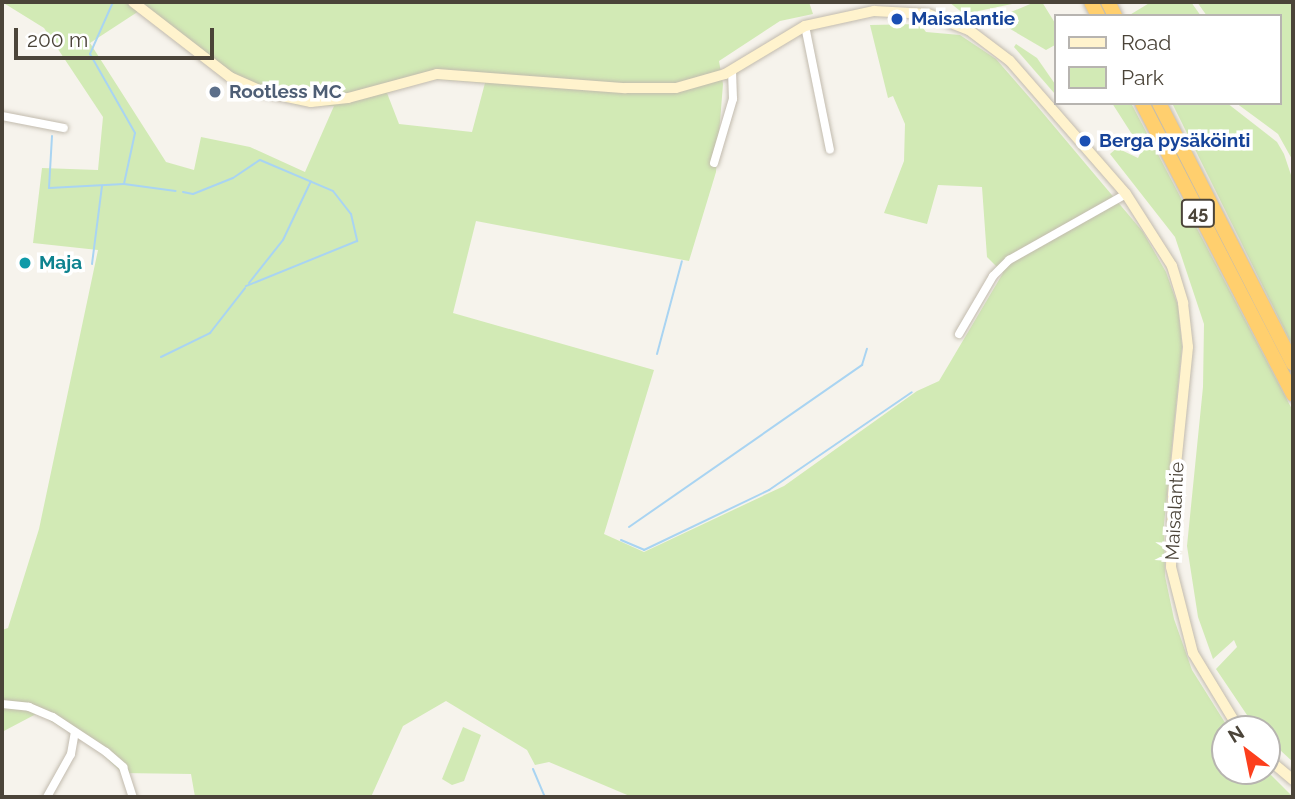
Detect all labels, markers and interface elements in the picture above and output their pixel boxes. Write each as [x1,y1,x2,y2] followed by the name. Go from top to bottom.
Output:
[911,8,1015,30] place label: Maisalantie
[889,11,905,27] marker: Maisalantie
[18,14,217,58] scale bar
[1054,14,1281,105] legend
[27,27,88,52] text: 200 m
[1121,30,1171,55] text: Road
[1121,65,1164,90] text: Park
[229,81,342,103] place label: Rootless MC
[207,84,223,100] marker: Rootless MC
[1099,130,1250,152] place label: Berga pysäköinti
[1077,133,1093,149] marker: Berga pysäköinti
[1180,198,1216,228] road number: 45
[39,252,82,274] place label: Maja
[17,255,33,271] marker: Maja
[1161,461,1189,561] street label: Maisalantie
[1211,715,1281,785] north arrow
[1224,721,1248,747] text: N

